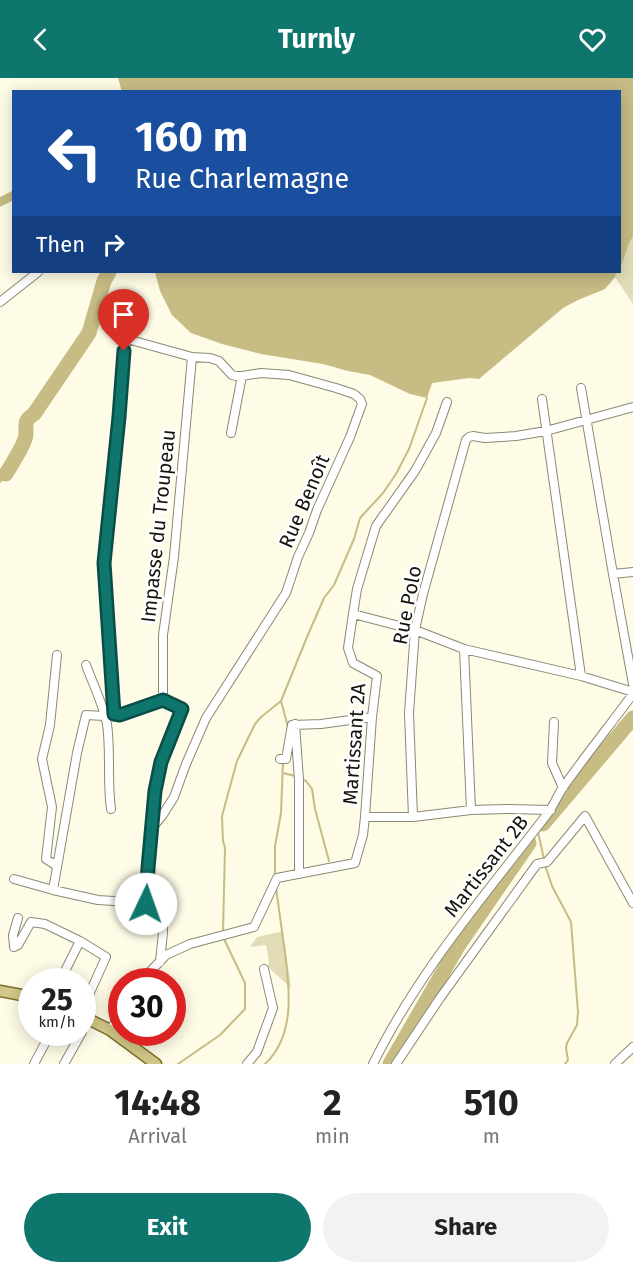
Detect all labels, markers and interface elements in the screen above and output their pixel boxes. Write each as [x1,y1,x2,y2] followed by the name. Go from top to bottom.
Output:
[24,23,57,56] icon: back
[278,23,355,55] text: Turnly
[576,23,609,56] icon: heart
[135,112,248,162] text: 160 m
[36,114,114,192] icon: left
[135,163,349,195] text: Rue Charlemagne
[97,228,130,261] icon: right
[36,231,85,258] text: Then
[98,289,149,351] pin
[107,298,140,331] icon: arrive
[136,428,180,624] street label: Impasse du Troupeau
[274,450,335,551] street label: Rue Benoît
[388,563,426,647] street label: Rue Polo
[338,682,370,806] street label: Martissant 2A
[439,810,533,922] street label: Martissant 2B
[114,872,178,936] position arrow
[108,968,186,1046] speed limit sign: 30
[41,982,73,1018] text: 25
[38,1013,76,1031] text: km/h
[114,1081,201,1125] text: 14:48
[323,1081,342,1125] text: 2
[464,1081,519,1125] text: 510
[128,1124,187,1148] text: Arrival
[315,1124,350,1148] text: min
[483,1124,500,1148] text: m
[24,1193,311,1262] button: Exit
[323,1193,609,1262] button: Share

